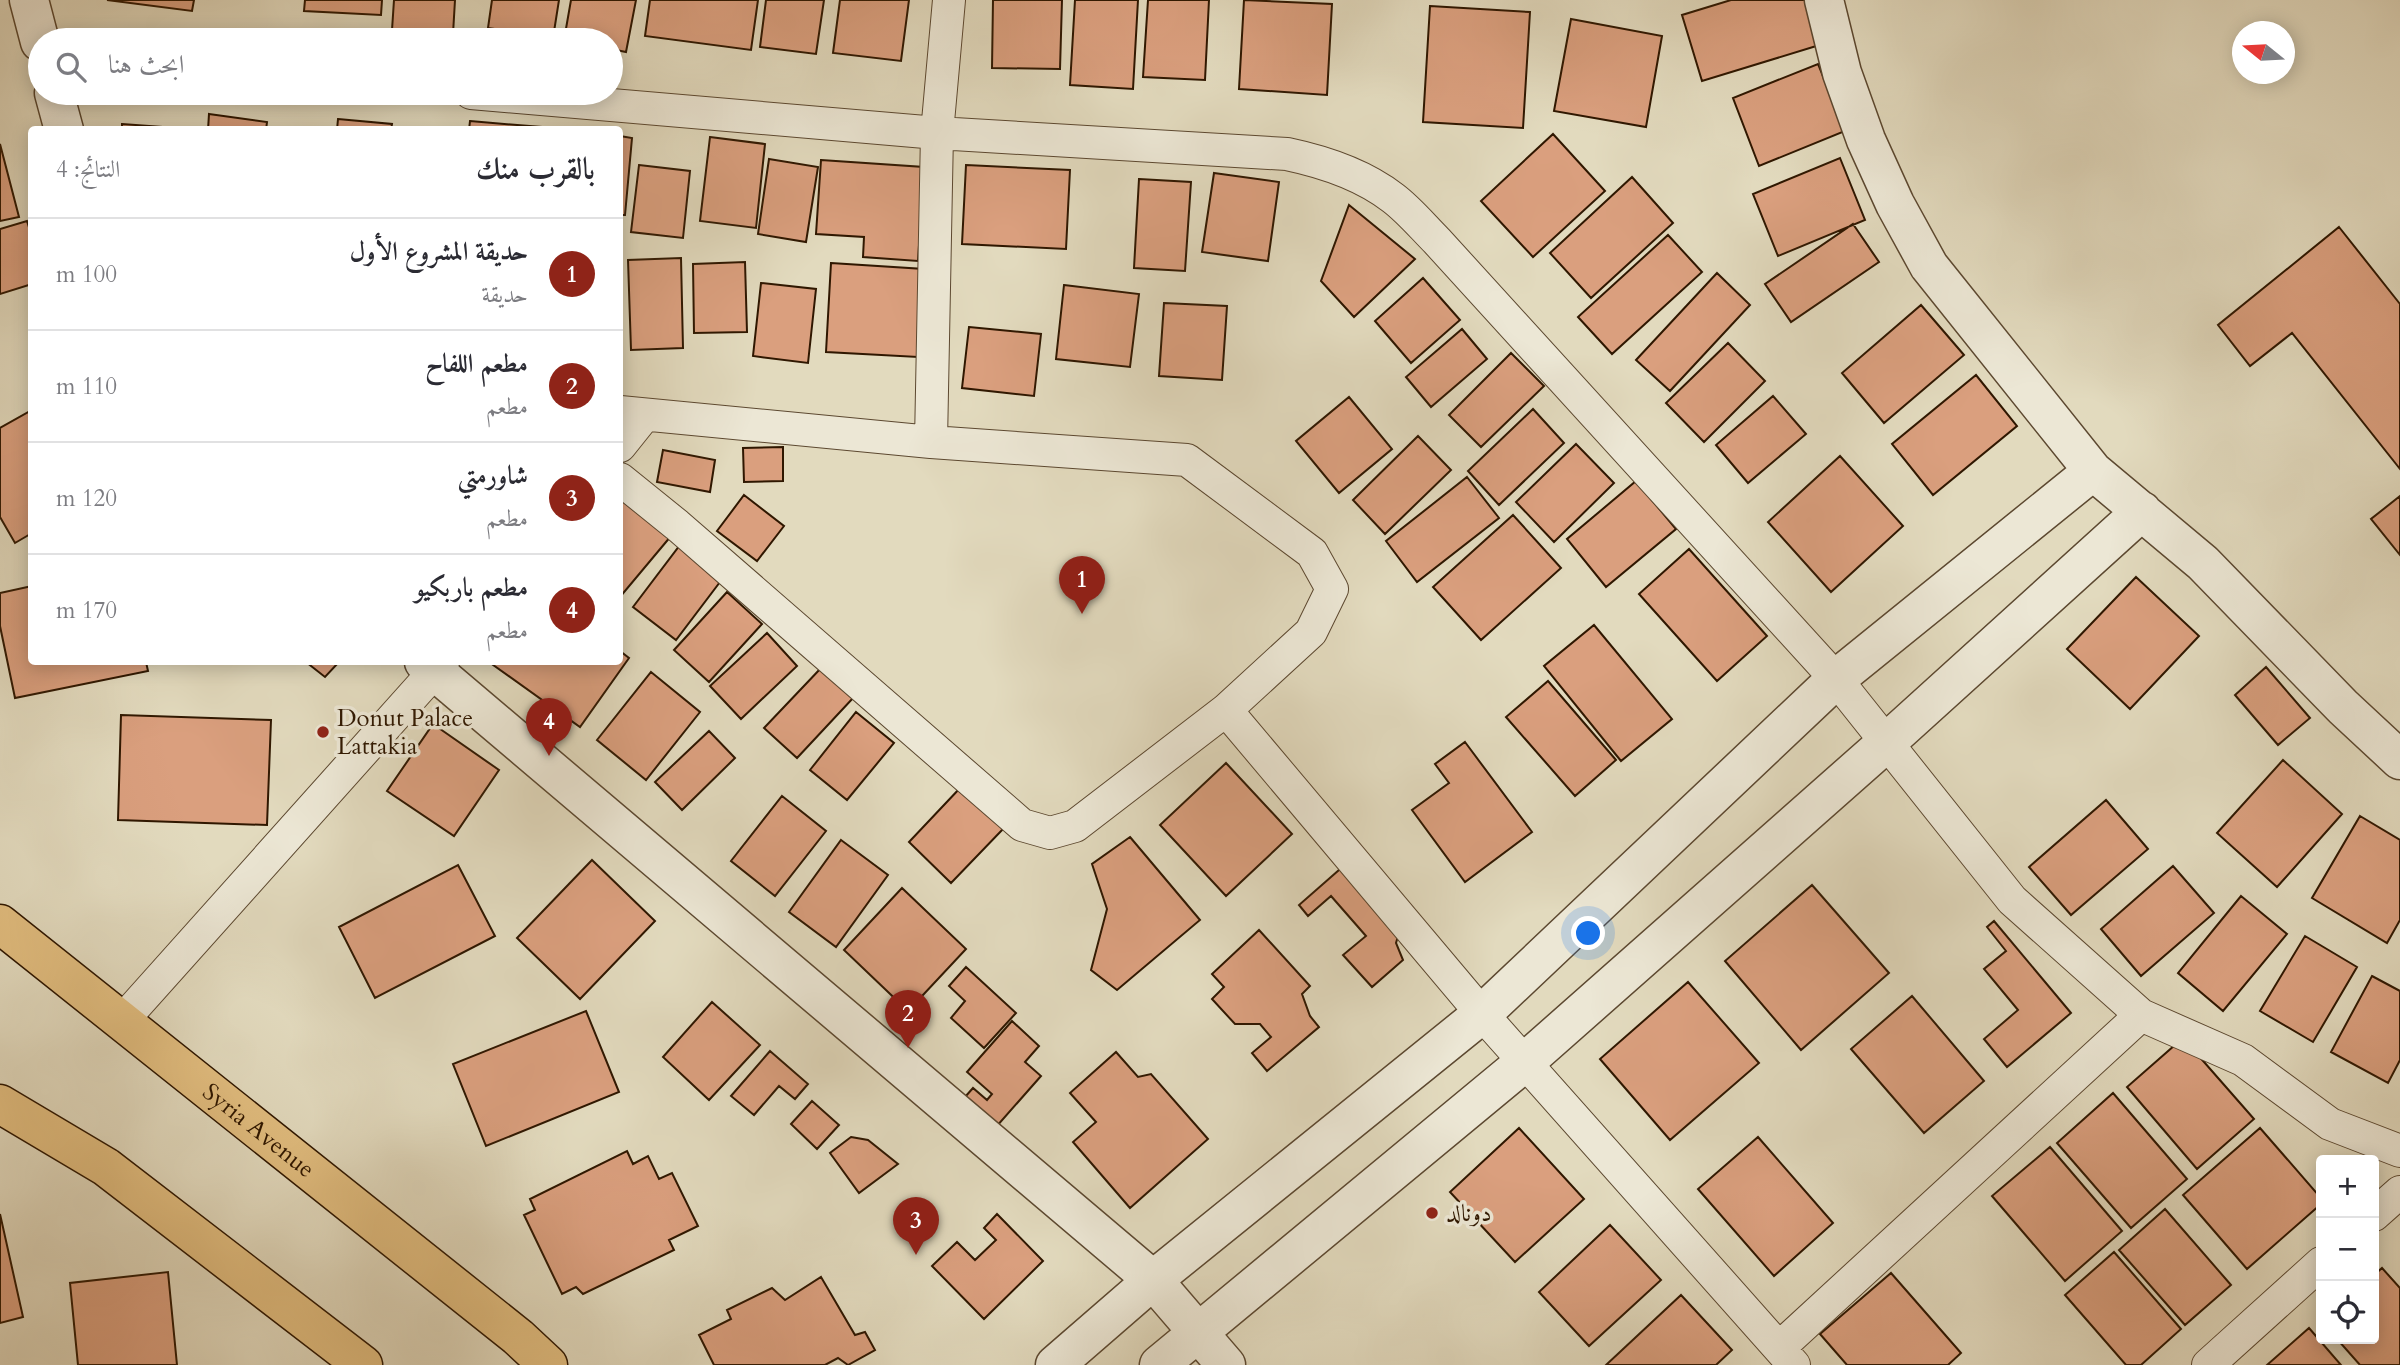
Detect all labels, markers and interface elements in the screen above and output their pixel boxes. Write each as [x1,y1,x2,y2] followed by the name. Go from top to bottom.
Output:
[2232,21,2295,84] north arrow
[28,28,623,105] search box
[108,47,184,82] text: ابحث هنا
[52,48,90,86] icon: search
[476,149,595,190] text: بالقرب منك
[56,154,120,185] text: النتائج: 4
[349,234,528,269] text: حديقة المشروع الأول
[56,259,117,290] text: 100 m
[566,259,578,290] text: 1
[481,279,528,310] text: حديقة
[425,346,528,381] text: مطعم اللفاح
[56,371,117,402] text: 110 m
[566,371,578,402] text: 2
[486,391,528,422] text: مطعم
[457,458,528,493] text: شاورمتي
[56,483,117,514] text: 120 m
[566,483,578,514] text: 3
[486,503,528,534] text: مطعم
[1059,556,1105,614] pin: 1
[415,570,528,605] text: مطعم باربكيو
[56,595,117,626] text: 170 m
[566,595,578,626] text: 4
[486,615,528,646] text: مطعم
[526,698,572,756] pin: 4
[337,702,473,763] place label: Donut Palace Lattakia
[315,724,331,740] marker: Donut Palace Lattakia
[1571,916,1605,950] your location
[885,990,931,1048] pin: 2
[196,1075,322,1185] street label: Syria Avenue
[2316,1155,2379,1344] map controls
[2316,1155,2379,1218] button: +
[893,1197,939,1255] pin: 3
[1446,1197,1492,1230] place label: دونالد
[1424,1205,1440,1221] marker: دونالد
[2316,1218,2379,1281] button: −
[2316,1281,2379,1344] button: locate

